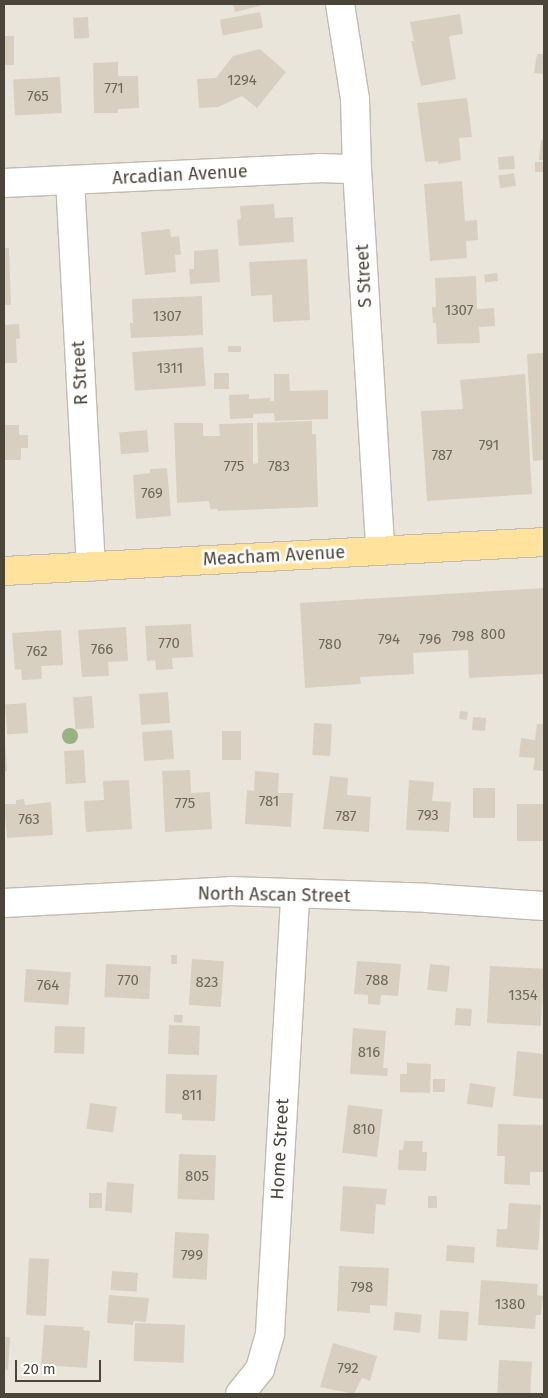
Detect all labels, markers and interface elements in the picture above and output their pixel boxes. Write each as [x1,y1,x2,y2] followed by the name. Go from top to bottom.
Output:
[227,72,257,90] house number: 1294
[104,80,124,98] house number: 771
[27,88,49,106] house number: 765
[112,161,248,189] street label: Arcadian Avenue
[352,244,376,308] street label: S Street
[445,302,473,320] house number: 1307
[153,308,181,326] house number: 1307
[68,340,92,406] street label: R Street
[157,360,183,378] house number: 1311
[479,437,499,455] house number: 791
[431,447,453,465] house number: 787
[224,458,244,476] house number: 775
[268,458,290,476] house number: 783
[141,485,163,503] house number: 769
[202,541,346,571] street label: Meacham Avenue
[480,626,506,644] house number: 800
[452,628,474,646] house number: 798
[378,631,400,649] house number: 794
[419,631,441,649] house number: 796
[158,635,180,653] house number: 770
[319,636,341,654] house number: 780
[91,641,113,659] house number: 766
[26,643,48,661] house number: 762
[259,793,279,811] house number: 781
[175,795,195,813] house number: 775
[417,807,439,825] house number: 793
[335,808,357,826] house number: 787
[18,811,40,829] house number: 763
[197,883,351,907] street label: North Ascan Street
[117,972,139,990] house number: 770
[366,972,388,990] house number: 788
[196,974,218,992] house number: 823
[37,977,59,995] house number: 764
[508,987,538,1005] house number: 1354
[358,1044,380,1062] house number: 816
[182,1087,202,1105] house number: 811
[267,1098,293,1200] street label: Home Street
[353,1121,375,1139] house number: 810
[185,1168,209,1186] house number: 805
[181,1247,203,1265] house number: 799
[351,1279,373,1297] house number: 798
[495,1296,525,1314] house number: 1380
[18,1350,104,1382] scale bar
[23,1360,56,1378] text: 20 m
[337,1360,359,1378] house number: 792

